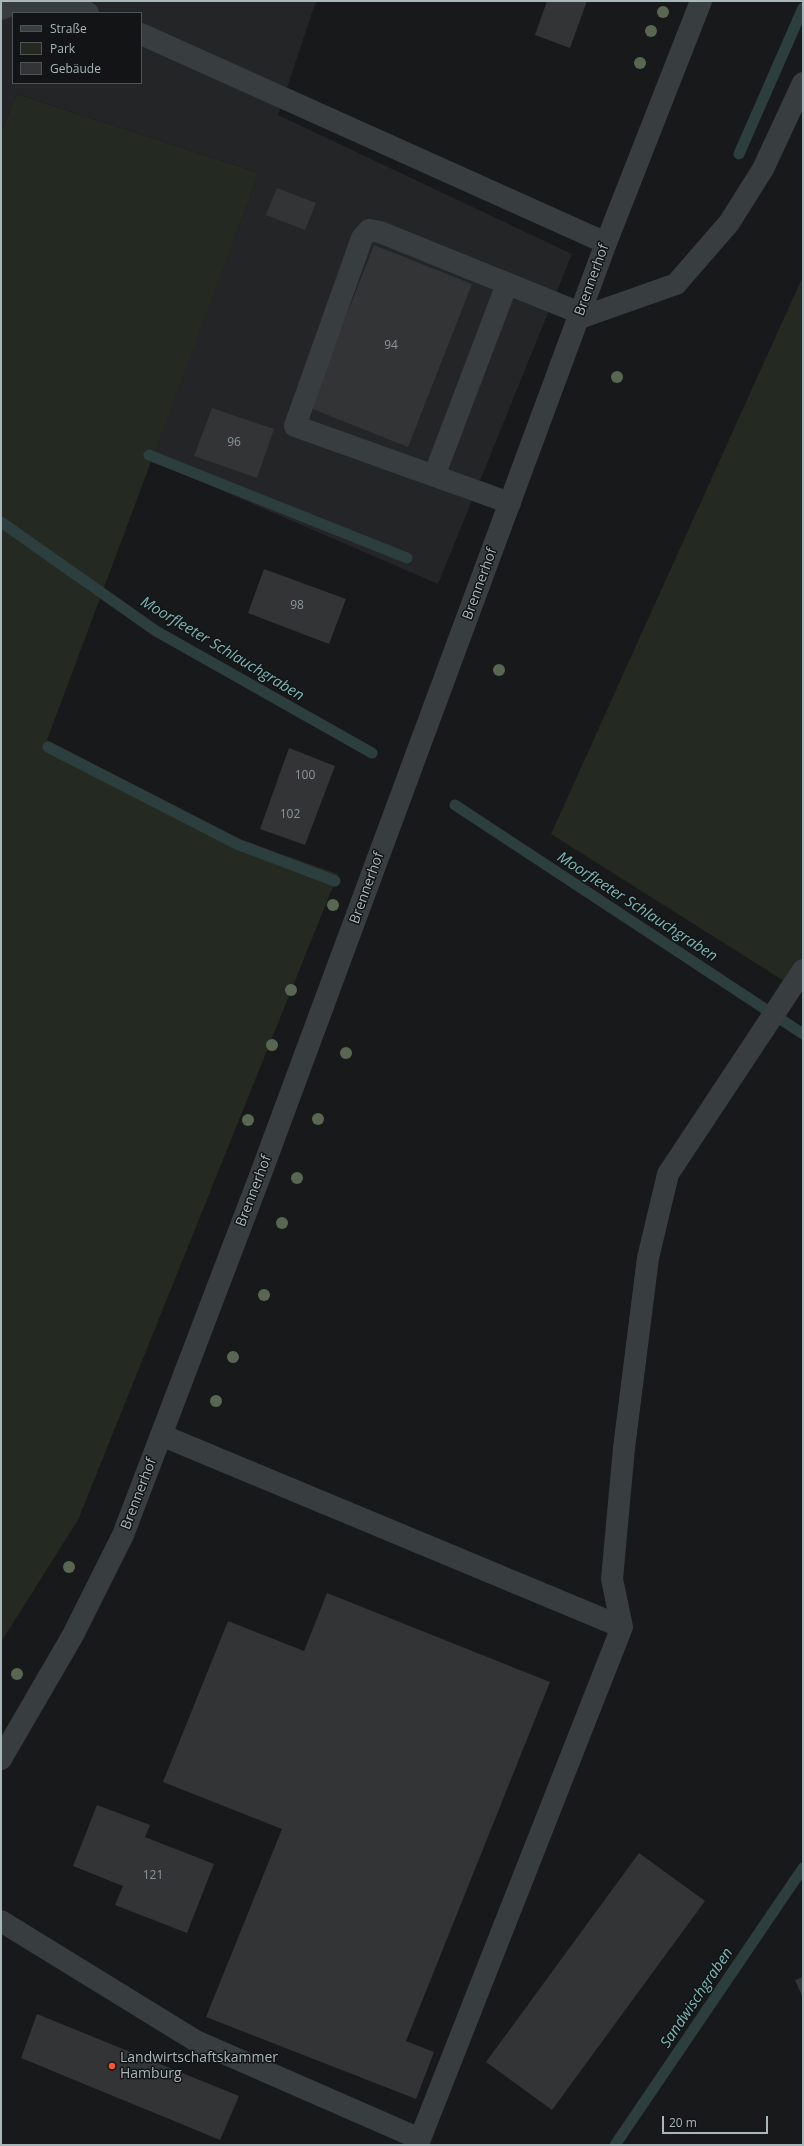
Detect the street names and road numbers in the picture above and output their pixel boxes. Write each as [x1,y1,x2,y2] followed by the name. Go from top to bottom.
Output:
[571,242,613,318] street label: Brennerhof
[459,546,501,622] street label: Brennerhof
[346,850,388,926] street label: Brennerhof
[233,1153,275,1229] street label: Brennerhof
[118,1456,160,1532] street label: Brennerhof

